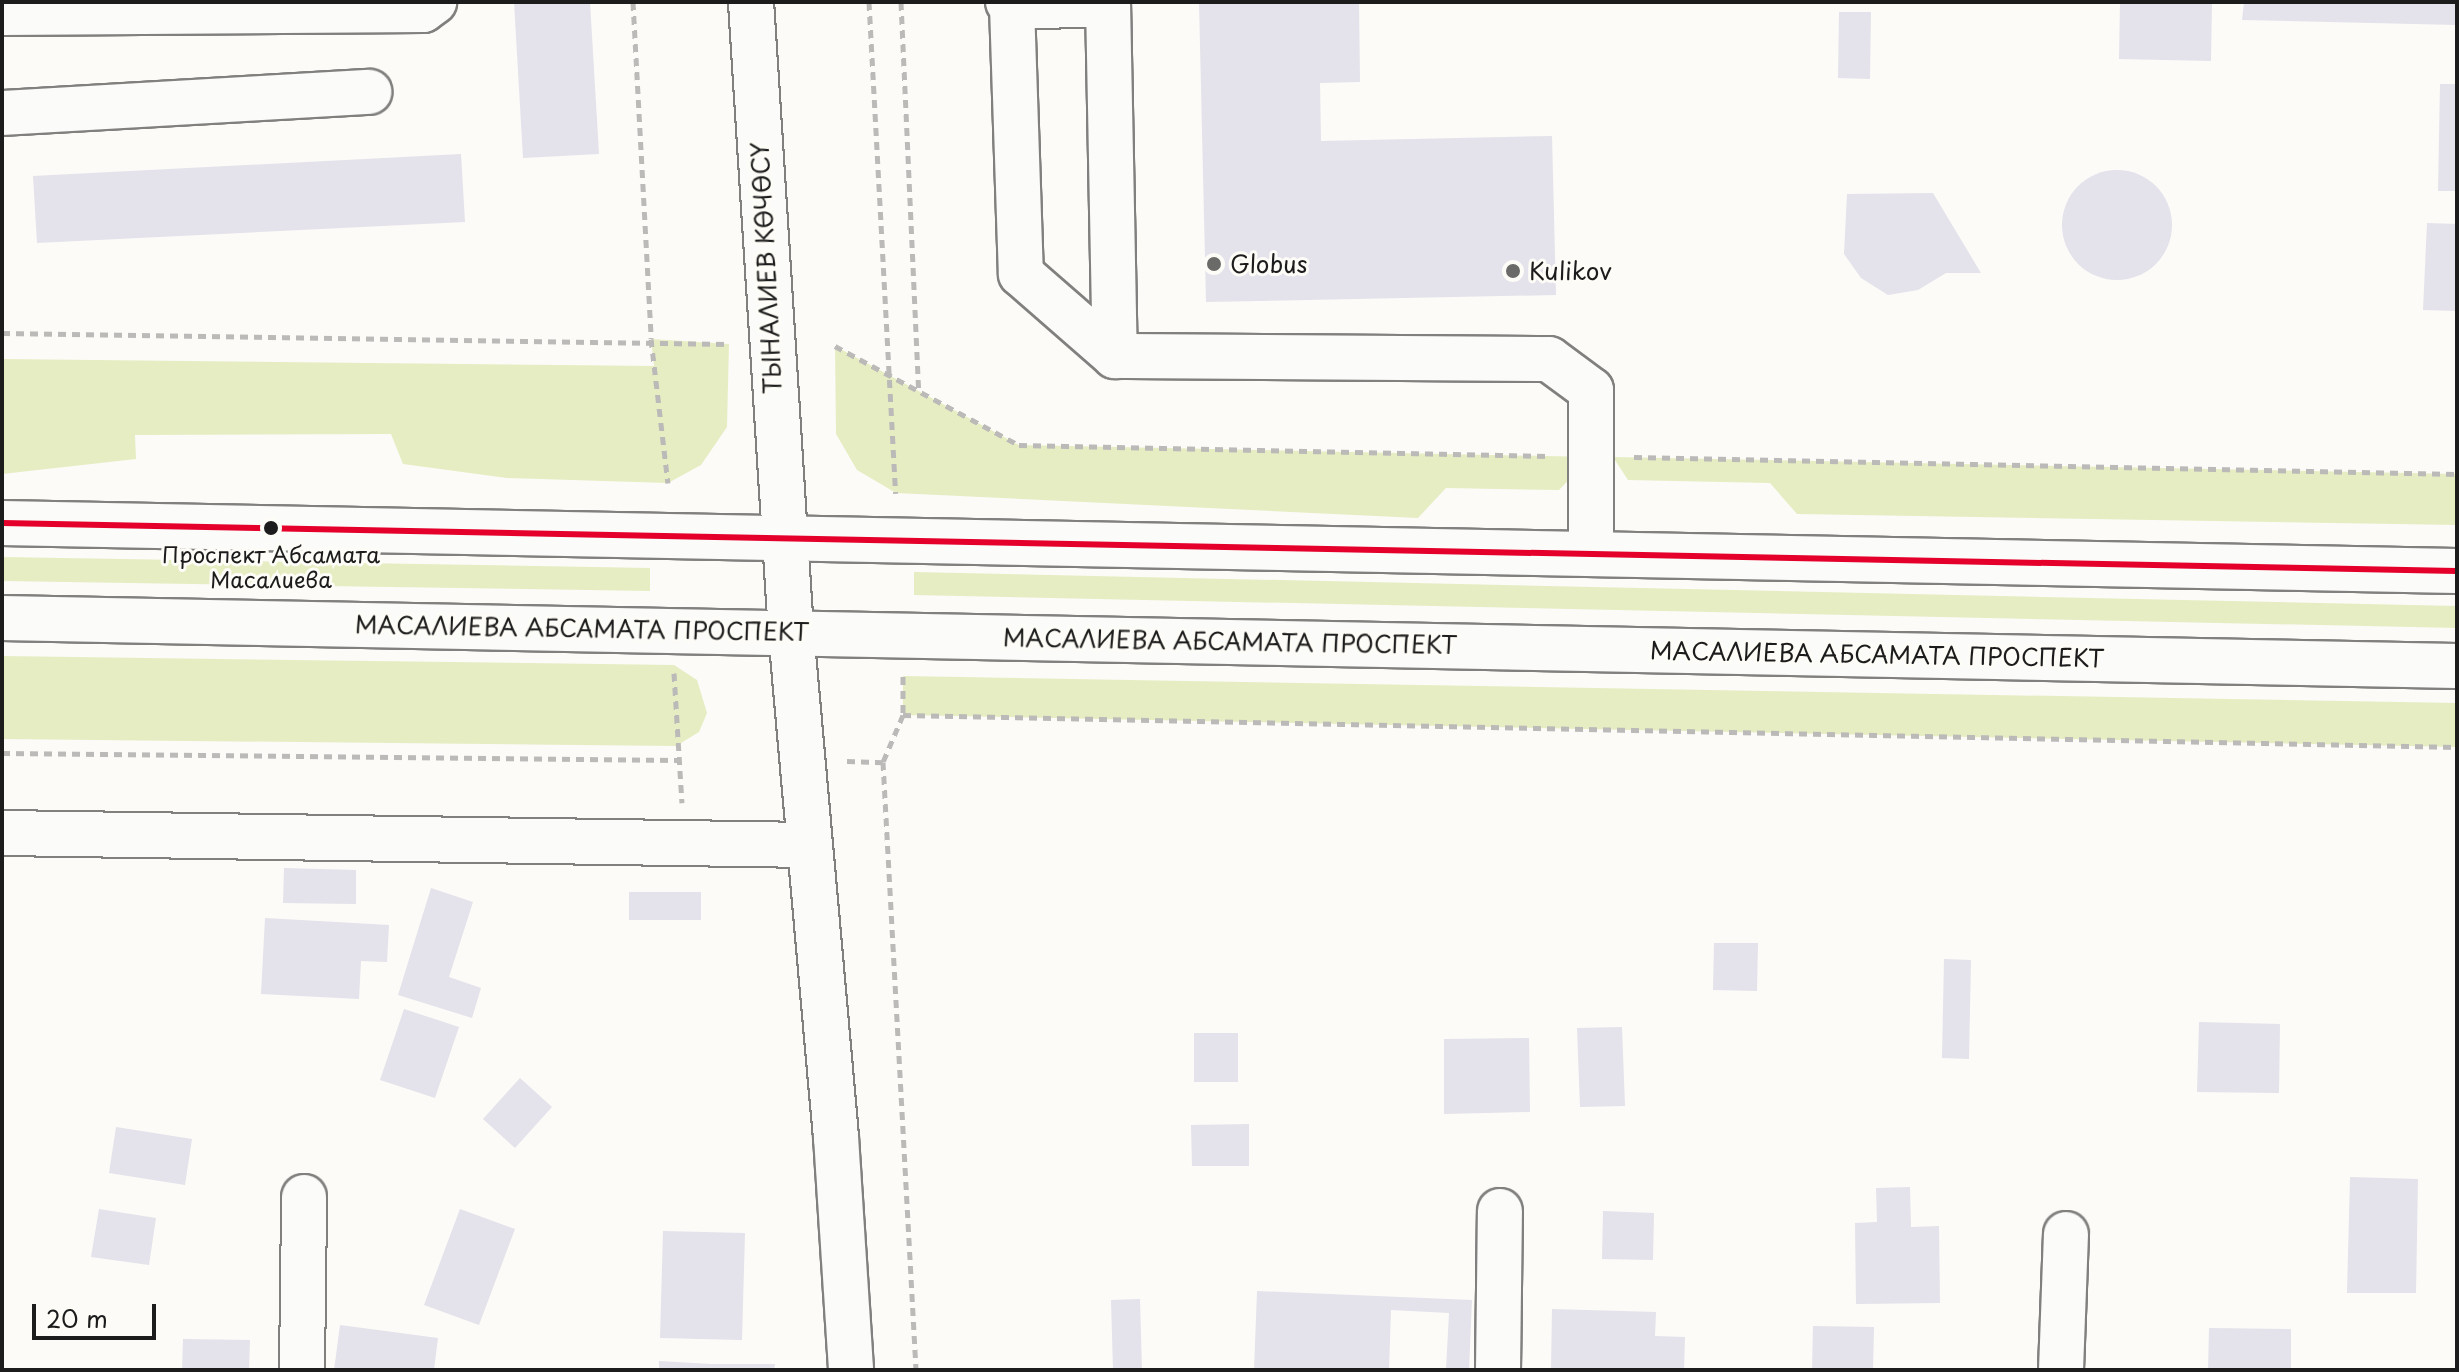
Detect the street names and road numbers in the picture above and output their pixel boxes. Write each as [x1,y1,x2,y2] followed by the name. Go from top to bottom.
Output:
[745,141,787,395] street label: ТЫНАЛИЕВ КӨЧӨСҮ
[356,610,808,646] street label: МАСАЛИЕВА АБСАМАТА ПРОСПЕКТ
[1004,623,1456,659] street label: МАСАЛИЕВА АБСАМАТА ПРОСПЕКТ
[1651,636,2103,672] street label: МАСАЛИЕВА АБСАМАТА ПРОСПЕКТ

